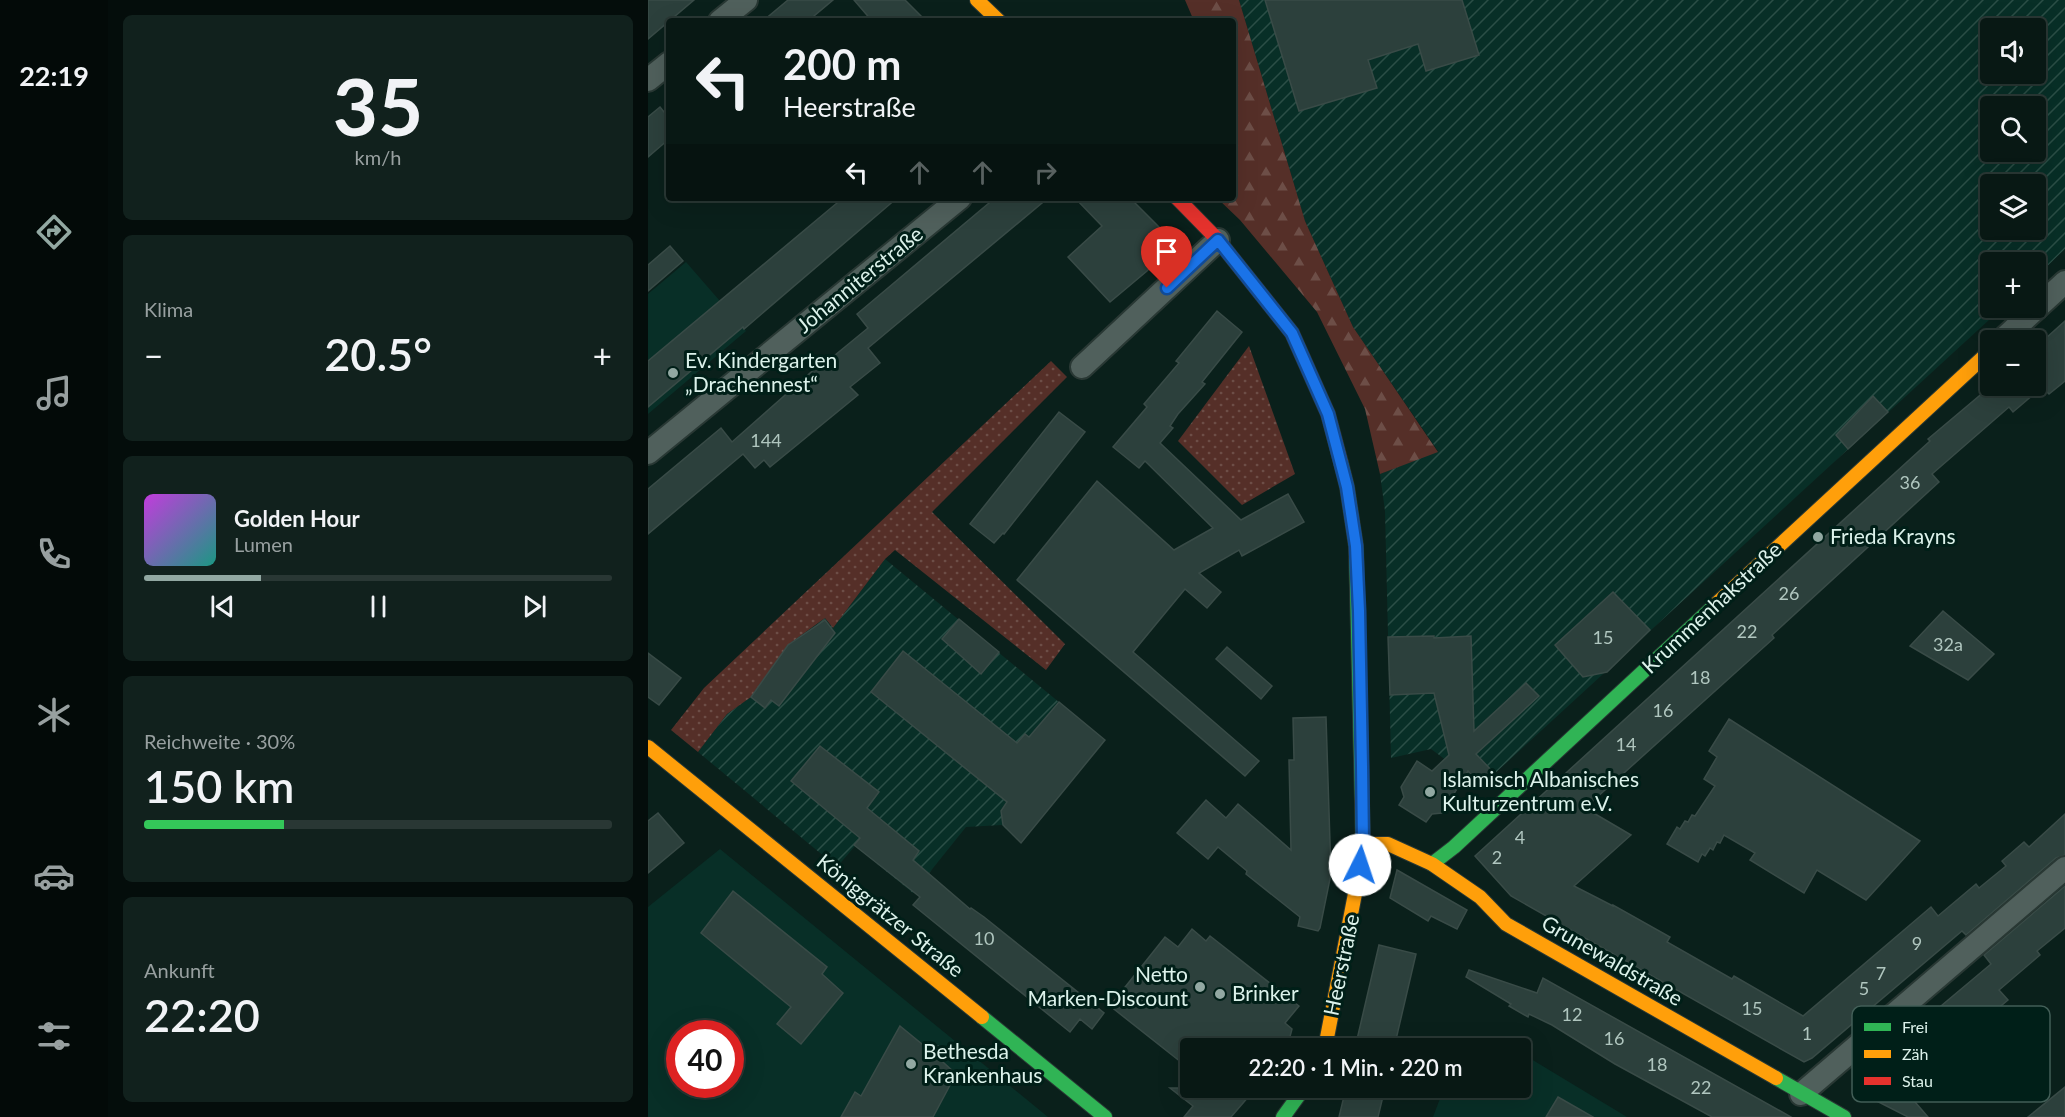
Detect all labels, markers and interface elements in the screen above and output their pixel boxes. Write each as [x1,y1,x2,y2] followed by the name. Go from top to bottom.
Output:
[1980,18,2046,396] map controls
[1980,18,2046,84] button: sound
[783,39,901,89] text: 200 m
[684,42,762,120] icon: left
[19,59,89,92] text: 22:19
[333,59,423,153] text: 35
[783,90,916,123] text: Heerstraße
[1980,96,2046,162] button: search
[355,145,401,169] text: km/h
[840,156,873,189] icon: left
[903,156,936,189] icon: ahead
[966,156,999,189] icon: ahead
[1029,156,1062,189] icon: right
[1980,174,2046,240] button: layers
[33,211,75,253] icon: directions
[791,220,927,337] street label: Johanniterstraße
[1141,226,1192,288] pin
[1150,235,1183,268] icon: arrive
[1980,252,2046,318] button: +
[144,297,193,321] text: Klima
[324,327,432,381] text: 20.5°
[1980,330,2046,396] button: −
[144,335,163,375] text: −
[593,335,612,375] text: +
[685,347,837,396] place label: Ev. Kindergarten „Drachennest“
[666,366,680,380] marker: Ev. Kindergarten „Drachennest“
[33,372,75,414] icon: music
[750,429,782,451] house number: 144
[1900,471,1920,493] house number: 36
[234,505,360,532] text: Golden Hour
[1830,523,1956,548] place label: Frieda Krayns
[1811,530,1825,544] marker: Frieda Krayns
[234,532,293,556] text: Lumen
[33,533,75,575] icon: phone
[1636,536,1786,678] street label: Krummenhakstraße
[1779,582,1799,604] house number: 26
[206,590,239,623] icon: previous
[362,590,395,623] icon: pause
[518,590,551,623] icon: next
[1737,620,1757,642] house number: 22
[1593,626,1613,648] house number: 15
[1933,633,1963,655] house number: 32a
[1690,666,1710,688] house number: 18
[33,694,75,736] icon: climate
[1653,699,1673,721] house number: 16
[144,729,295,753] text: Reichweite · 30%
[1616,733,1636,755] house number: 14
[144,759,294,813] text: 150 km
[1442,766,1639,815] place label: Islamisch Albanisches Kulturzentrum e.V.
[1423,785,1437,799] marker: Islamisch Albanisches Kulturzentrum e.V.
[1515,826,1525,848] house number: 4
[1328,833,1392,897] position arrow
[1492,846,1502,868] house number: 2
[813,848,969,982] street label: Königgrätzer Straße
[33,855,75,897] icon: car
[1538,909,1688,1010] street label: Grunewaldstraße
[1318,912,1363,1018] street label: Heerstraße
[974,927,994,949] house number: 10
[1912,932,1922,954] house number: 9
[144,958,215,982] text: Ankunft
[1028,961,1188,1010] place label: Netto Marken-Discount
[1876,962,1886,984] house number: 7
[1859,977,1869,999] house number: 5
[1193,980,1207,994] marker: Netto Marken-Discount
[1232,980,1299,1005] place label: Brinker
[1213,987,1227,1001] marker: Brinker
[144,988,260,1042] text: 22:20
[1742,997,1762,1019] house number: 15
[1562,1003,1582,1025] house number: 12
[1852,1006,2050,1102] legend
[33,1015,75,1057] icon: filters
[1902,1017,1928,1036] text: Frei
[666,1020,744,1098] speed limit sign: 40
[1802,1022,1812,1044] house number: 1
[1604,1027,1624,1049] house number: 16
[923,1038,1042,1087] place label: Bethesda Krankenhaus
[1902,1044,1928,1063] text: Zäh
[1647,1053,1667,1075] house number: 18
[1248,1054,1463,1081] text: 22:20 · 1 Min. · 220 m
[904,1057,918,1071] marker: Bethesda Krankenhaus
[1902,1071,1933,1090] text: Stau
[1691,1076,1711,1098] house number: 22

